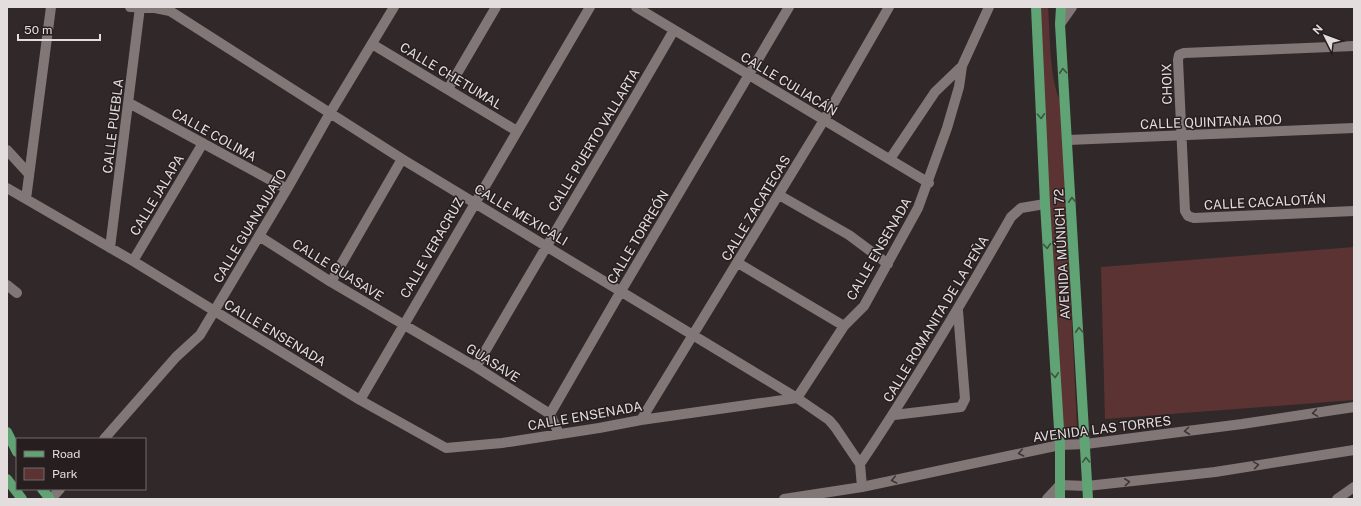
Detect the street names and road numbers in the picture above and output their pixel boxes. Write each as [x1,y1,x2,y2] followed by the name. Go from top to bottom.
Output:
[397,40,505,112] street label: CALLE CHETUMAL
[738,48,841,119] street label: CALLE CULIACÁN
[1159,63,1175,105] street label: CHOIX
[545,66,643,214] street label: CALLE PUERTO VALLARTA
[100,78,126,174] street label: CALLE PUEBLA
[169,105,259,165] street label: CALLE COLIMA
[1140,112,1282,132] street label: CALLE QUINTANA ROO
[127,152,187,238] street label: CALLE JALAPA
[719,152,793,264] street label: CALLE ZACATECAS
[210,167,290,285] street label: CALLE GUANAJUATO
[472,181,570,249] street label: CALLE MEXICALI
[603,187,672,286] street label: CALLE TORREÓN
[1050,188,1073,320] street label: AVENIDA MÚNICH 72
[1203,190,1326,213] street label: CALLE CACALOTÁN
[397,195,467,301] street label: CALLE VERACRUZ
[844,195,914,303] street label: CALLE ENSENADA
[880,233,992,405] street label: CALLE ROMANITA DE LA PEÑA
[290,236,386,304] street label: CALLE GUASAVE
[221,297,329,369] street label: CALLE ENSENADA
[463,341,523,385] street label: GUASAVE
[527,399,643,433] street label: CALLE ENSENADA
[1032,413,1172,445] street label: AVENIDA LAS TORRES

